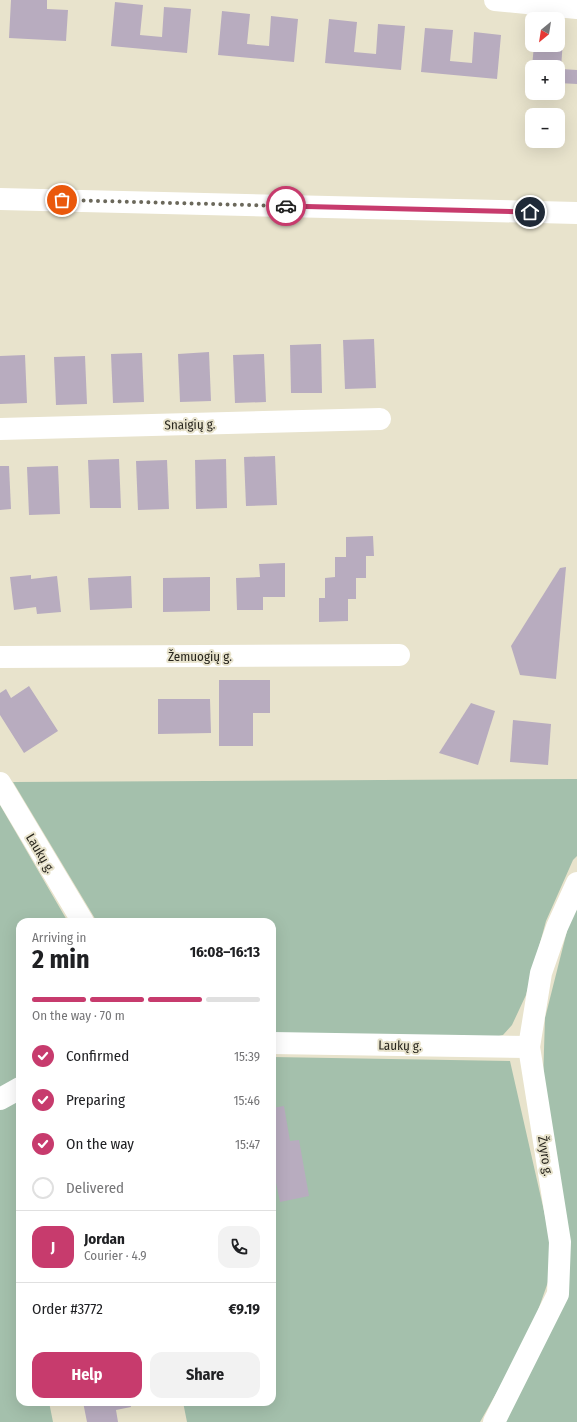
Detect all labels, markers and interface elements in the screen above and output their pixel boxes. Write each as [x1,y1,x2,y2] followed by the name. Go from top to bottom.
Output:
[525,12,565,52] north arrow
[525,12,565,148] map controls
[525,60,565,100] button: +
[525,108,565,148] button: −
[45,183,79,217] pin
[266,186,306,226] courier
[51,189,73,211] icon: bag
[275,195,297,217] icon: car
[513,195,547,229] pin
[519,201,541,223] icon: home
[164,417,216,432] street label: Snaigių g.
[168,649,232,664] street label: Žemuogių g.
[23,831,58,876] street label: Laukų g.
[32,930,86,945] text: Arriving in
[190,943,260,961] text: 16:08–16:13
[32,944,90,975] text: 2 min
[32,1008,125,1023] text: On the way · 70 m
[378,1038,422,1053] street label: Laukų g.
[32,1045,54,1067] icon: check
[66,1047,129,1065] text: Confirmed
[234,1049,260,1064] text: 15:39
[32,1089,54,1111] icon: check
[66,1091,125,1109] text: Preparing
[234,1093,260,1108] text: 15:46
[32,1133,54,1155] icon: check
[66,1135,134,1153] text: On the way
[535,1135,556,1177] street label: Žvyro g.
[235,1137,260,1152] text: 15:47
[66,1179,124,1197] text: Delivered
[218,1226,260,1268] button: phone
[84,1230,125,1248] text: Jordan
[51,1238,55,1256] text: J
[84,1248,147,1263] text: Courier · 4.9
[32,1300,103,1318] text: Order #3772
[228,1300,260,1318] text: €9.19
[32,1352,142,1398] button: Help
[150,1352,260,1398] button: Share

